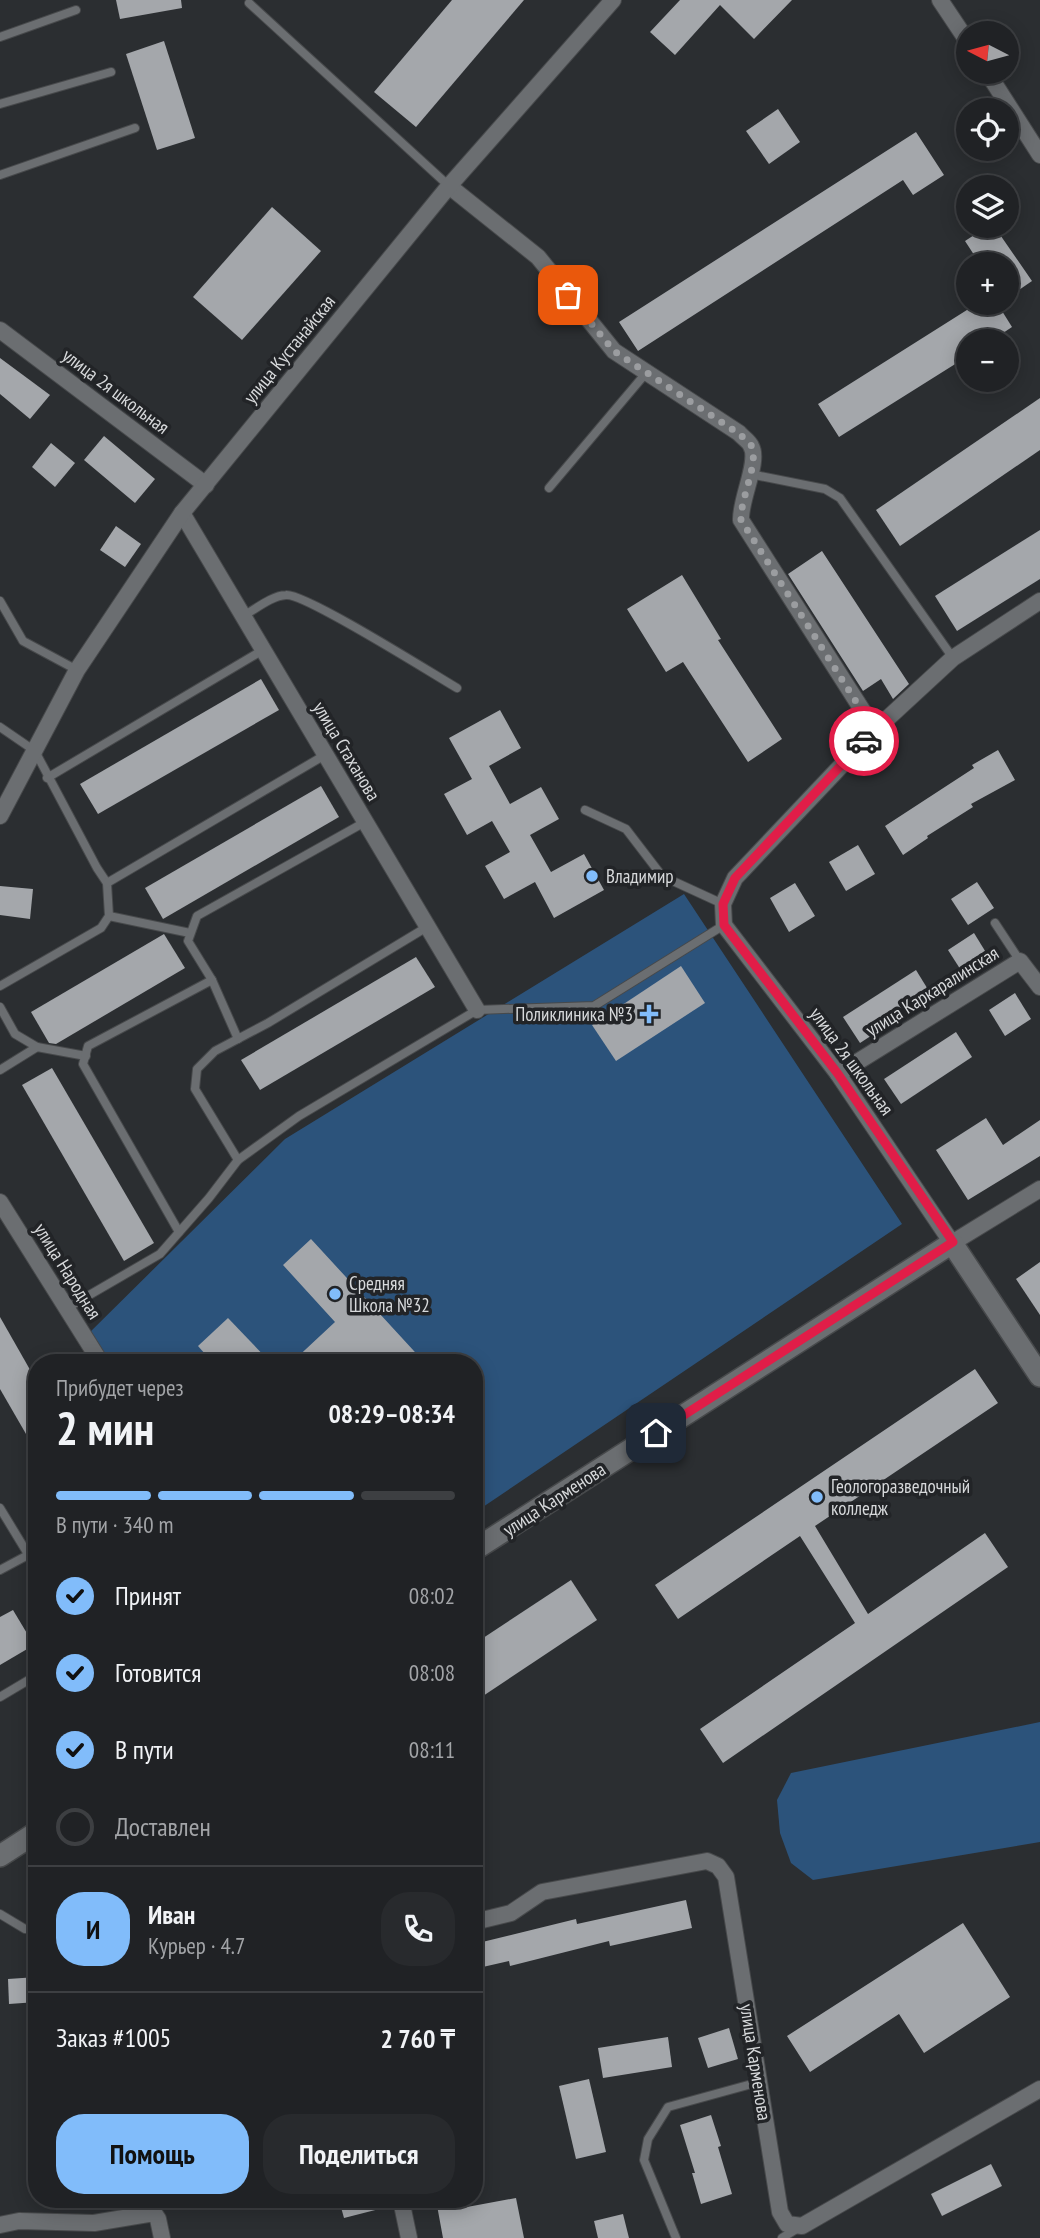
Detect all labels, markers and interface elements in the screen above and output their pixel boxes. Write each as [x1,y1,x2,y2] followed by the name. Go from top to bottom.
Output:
[956,21,1018,84] north arrow
[956,21,1019,392] map controls
[956,98,1019,161] button: locate
[956,175,1019,238] button: layers
[956,252,1019,315] button: +
[538,265,598,325] pin
[549,276,587,314] icon: bag
[238,290,340,408] street label: улица Кустанайская
[956,329,1019,392] button: −
[58,343,174,439] street label: улица 2я школьная
[308,697,386,805] street label: улица Стаханова
[829,706,899,776] courier
[845,722,883,760] icon: car
[606,864,674,888] place label: Владимир
[584,868,600,884] marker: Владимир
[861,940,1003,1042] street label: улица Каркаралинская
[515,1002,633,1026] place label: Поликлиника №3
[805,1002,899,1120] street label: улица 2я школьная
[639,1004,659,1024] marker: Поликлиника №3
[29,1219,107,1323] street label: улица Народная
[349,1271,430,1317] place label: Средняя Школа №32
[327,1286,343,1302] marker: Средняя Школа №32
[56,1373,184,1402] text: Прибудет через
[328,1397,455,1430] text: 08:29–08:34
[56,1398,154,1458] text: 2 мин
[626,1403,686,1463] pin
[637,1414,675,1452] icon: home
[498,1457,610,1541] street label: улица Карменова
[831,1474,970,1520] place label: Геологоразведочный колледж
[809,1489,825,1505] marker: Геологоразведочный колледж
[56,1510,173,1539] text: В пути · 340 m
[56,1577,94,1615] icon: check
[115,1579,181,1612] text: Принят
[409,1581,455,1610] text: 08:02
[56,1654,94,1692] icon: check
[115,1656,201,1689] text: Готовится
[409,1658,455,1687] text: 08:08
[56,1731,94,1769] icon: check
[115,1733,174,1766] text: В пути
[409,1735,455,1764] text: 08:11
[115,1810,211,1843] text: Доставлен
[381,1892,455,1966] button: phone
[148,1898,195,1931] text: Иван
[86,1913,100,1946] text: И
[148,1931,245,1960] text: Курьер · 4.7
[735,2002,777,2122] street label: улица Карменова
[56,2021,171,2054] text: Заказ #1005
[380,2022,455,2055] text: 2 760 ₸
[56,2114,249,2194] button: Помощь
[263,2114,455,2194] button: Поделиться

